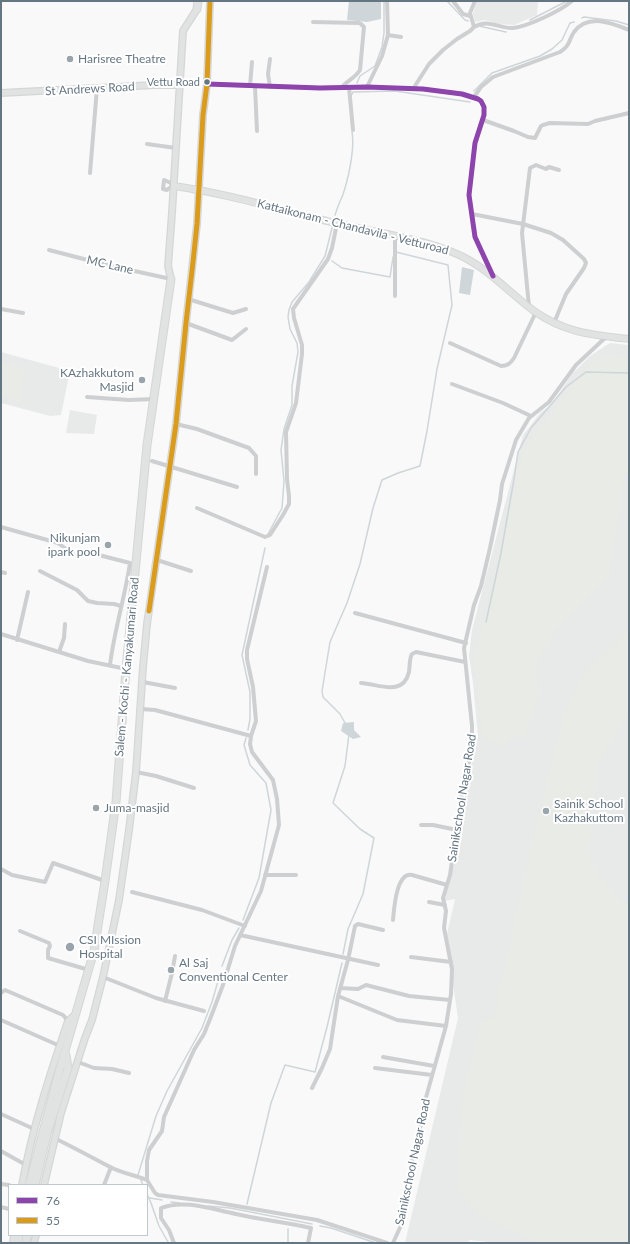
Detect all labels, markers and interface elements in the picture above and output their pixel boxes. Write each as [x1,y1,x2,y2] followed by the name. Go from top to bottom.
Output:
[78,52,166,66] place label: Harisree Theatre
[65,54,75,64] marker: Harisree Theatre
[147,75,200,89] place label: Vettu Road
[202,77,212,87] marker: Vettu Road
[45,79,135,99] street label: St Andrews Road
[256,196,450,258] street label: Kattaikonam - Chandavila - Vetturoad
[85,253,135,277] street label: MC Lane
[60,366,134,394] place label: KAzhakkutom Masjid
[137,375,147,385] marker: KAzhakkutom Masjid
[48,531,100,559] place label: Nikunjam ipark pool
[103,540,113,550] marker: Nikunjam ipark pool
[112,577,142,757] street label: Salem - Kochi - Kanyakumari Road
[445,733,479,863] street label: Sainikschool Nagar Road
[554,797,624,825] place label: Sainik School Kazhakuttom
[104,801,169,815] place label: Juma-masjid
[91,803,101,813] marker: Juma-masjid
[541,806,551,816] marker: Sainik School Kazhakuttom
[79,933,141,961] place label: CSI MIssion Hospital
[64,941,76,953] marker: CSI MIssion Hospital
[179,956,288,984] place label: Al Saj Conventional Center
[166,965,176,975] marker: Al Saj Conventional Center
[393,1097,433,1227] street label: Sainikschool Nagar Road
[8,1184,148,1236] legend
[46,1193,60,1208] text: 76
[46,1213,60,1228] text: 55

